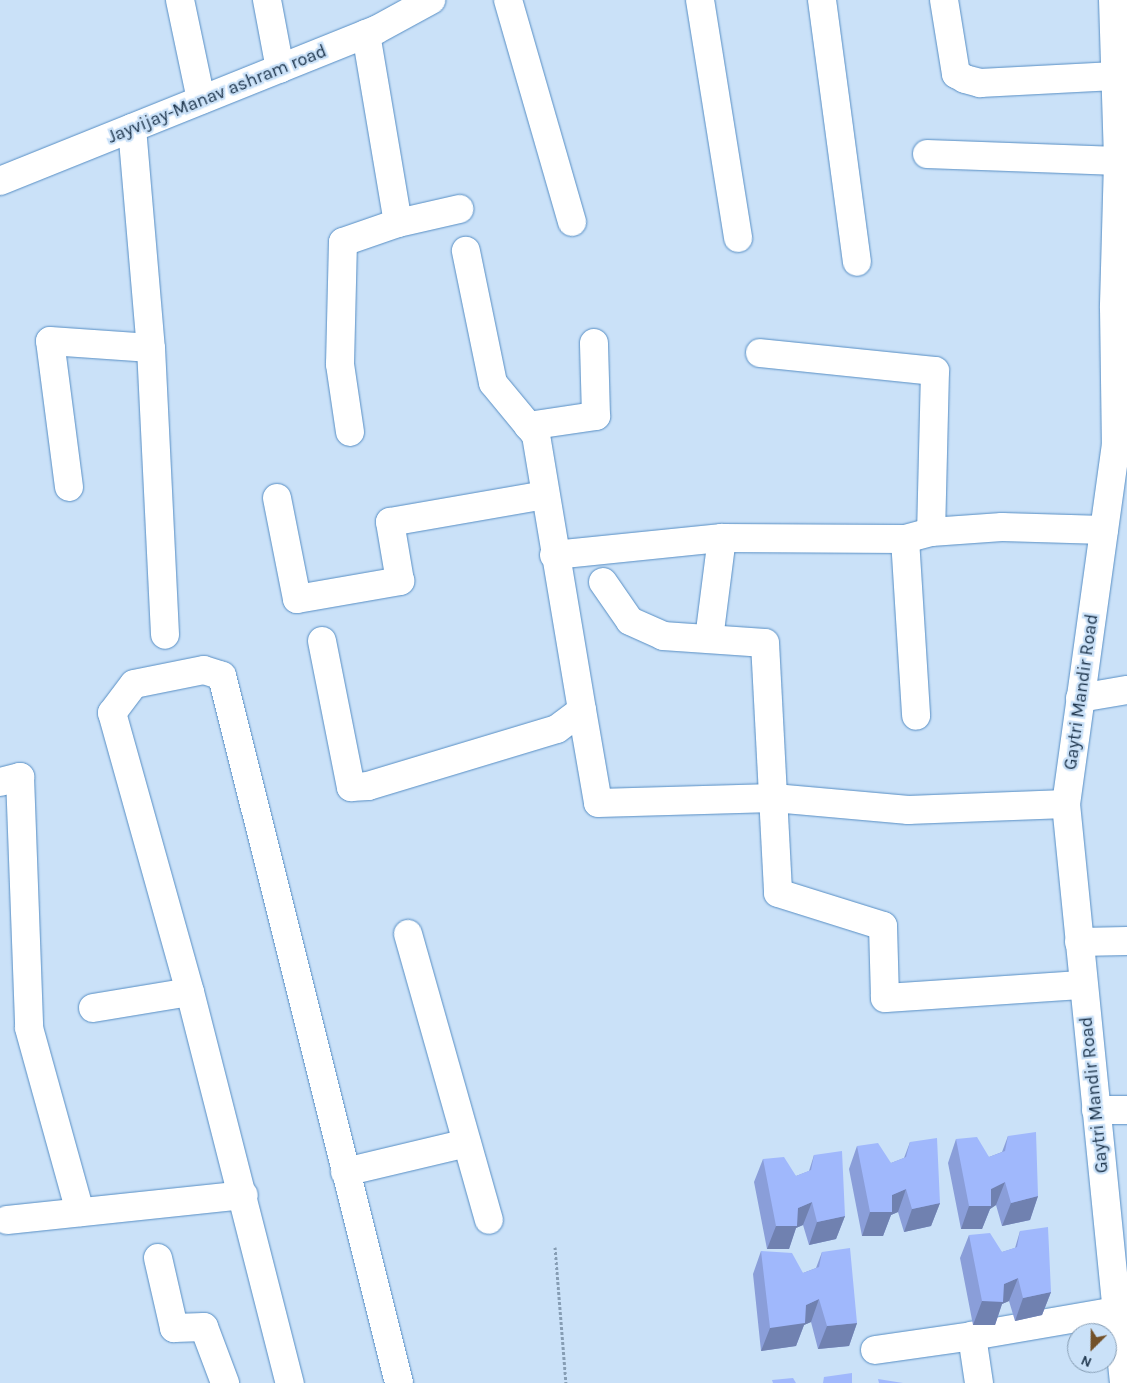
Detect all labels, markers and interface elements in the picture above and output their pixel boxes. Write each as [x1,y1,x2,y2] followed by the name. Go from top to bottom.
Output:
[104,40,330,148] street label: Jayvijay-Manav ashram road
[1059,613,1103,771] street label: Gaytri Mandir Road
[1075,1016,1113,1174] street label: Gaytri Mandir Road
[1067,1323,1117,1373] north arrow
[1078,1352,1094,1371] text: N

